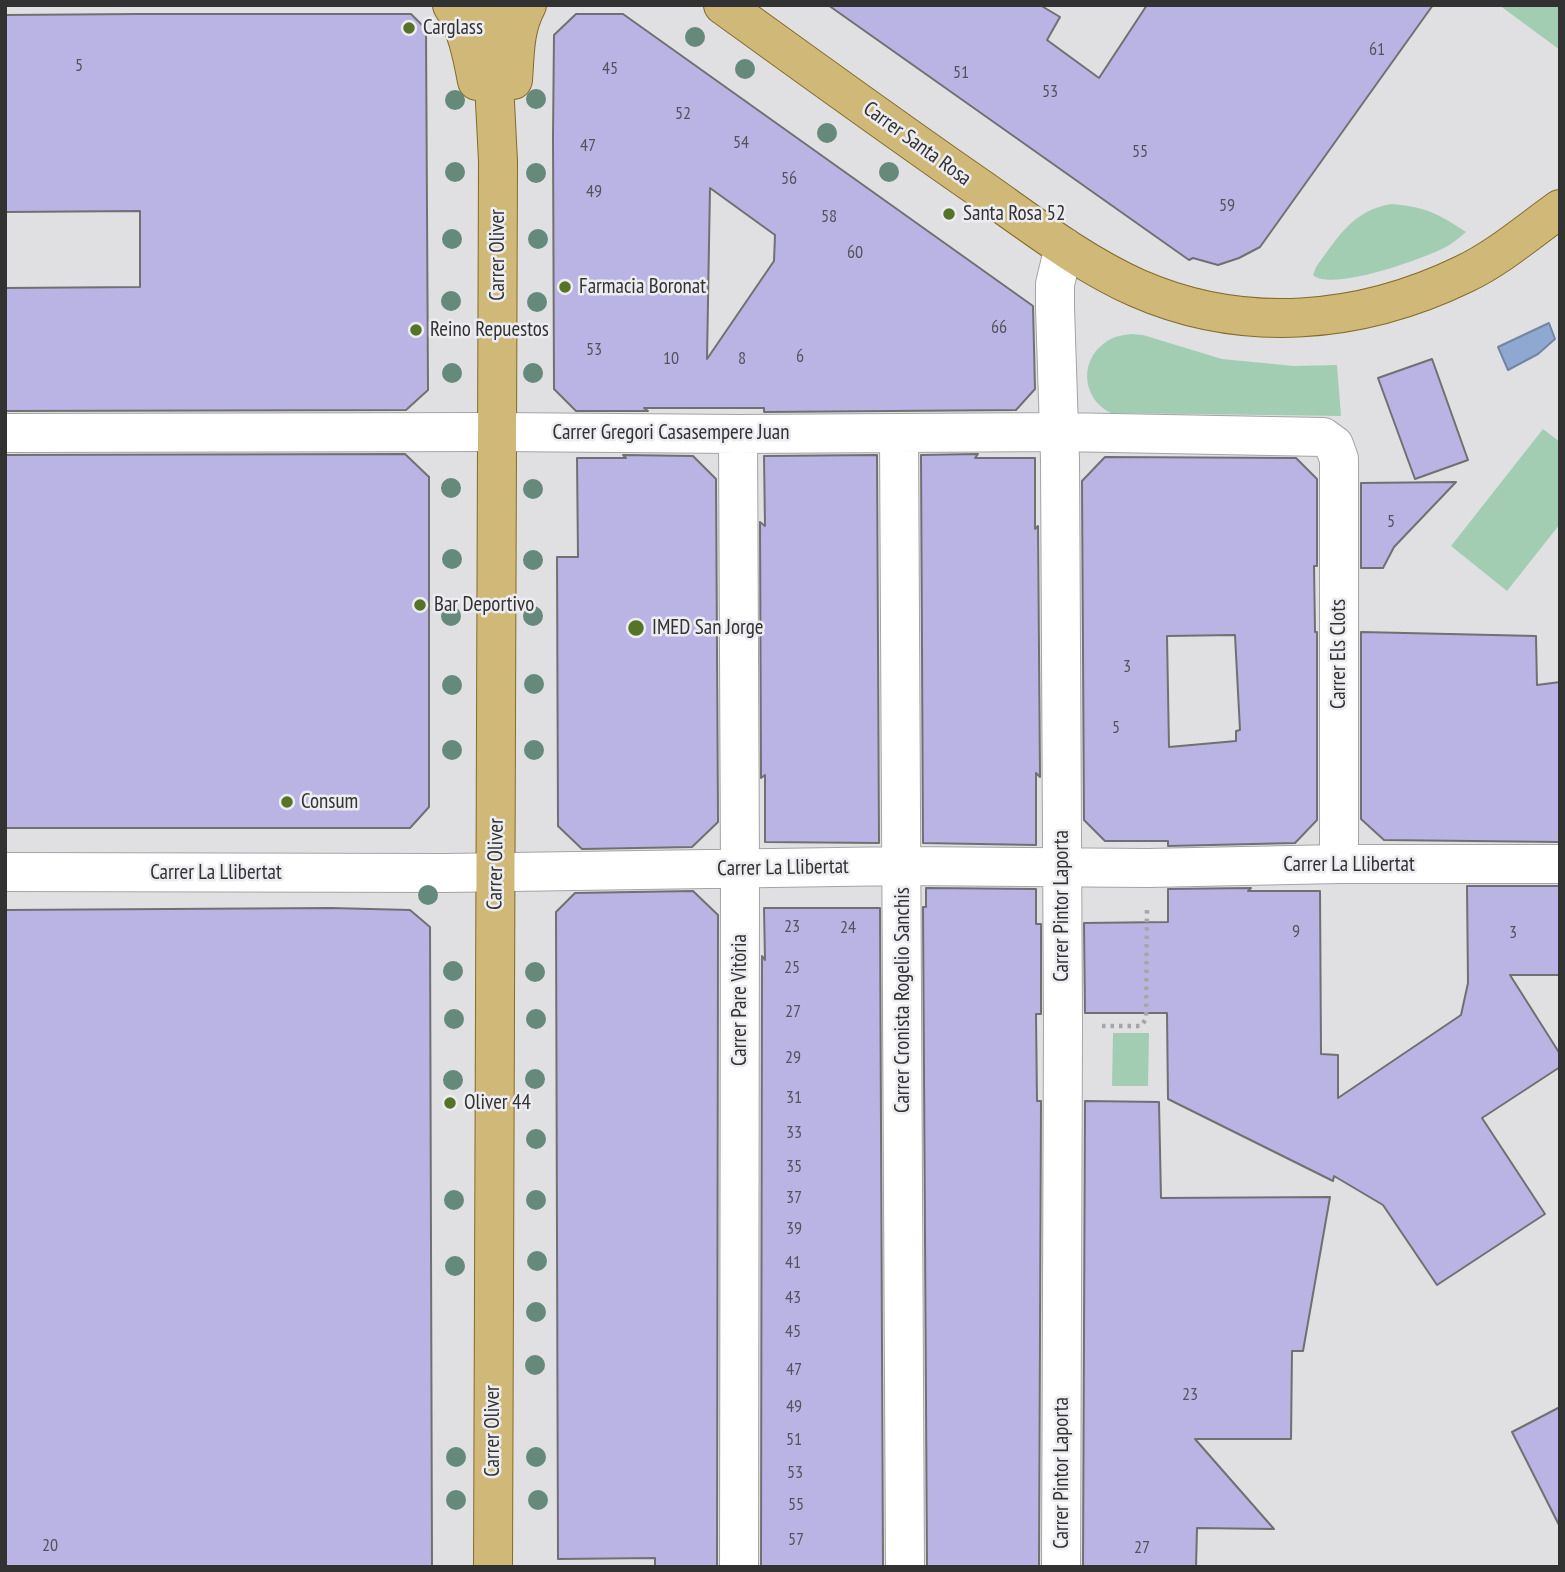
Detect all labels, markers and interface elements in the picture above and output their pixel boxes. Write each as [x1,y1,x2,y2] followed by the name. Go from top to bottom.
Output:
[423,15,483,41] place label: Carglass
[401,20,417,36] marker: Carglass
[1369,39,1385,61] house number: 61
[75,55,83,77] house number: 5
[602,58,618,80] house number: 45
[953,62,969,84] house number: 51
[1042,81,1058,103] house number: 53
[858,96,976,192] street label: Carrer Santa Rosa
[675,103,691,125] house number: 52
[733,132,749,154] house number: 54
[580,135,596,157] house number: 47
[1132,141,1148,163] house number: 55
[781,168,797,190] house number: 56
[586,181,602,203] house number: 49
[1219,195,1235,217] house number: 59
[963,201,1065,227] place label: Santa Rosa 52
[821,206,837,228] house number: 58
[941,206,957,222] marker: Santa Rosa 52
[485,209,511,301] street label: Carrer Oliver
[847,242,863,264] house number: 60
[579,274,706,300] place label: Farmacia Boronat
[557,279,573,295] marker: Farmacia Boronat
[430,317,549,343] place label: Reino Repuestos
[991,317,1007,339] house number: 66
[408,322,424,338] marker: Reino Repuestos
[586,339,602,361] house number: 53
[796,346,804,368] house number: 6
[663,348,679,370] house number: 10
[738,348,746,370] house number: 8
[553,420,789,446] street label: Carrer Gregori Casasempere Juan
[1387,511,1395,533] house number: 5
[434,592,534,618] place label: Bar Deportivo
[412,597,428,613] marker: Bar Deportivo
[1326,599,1352,709] street label: Carrer Els Clots
[652,615,763,641] place label: IMED San Jorge
[626,618,646,638] marker: IMED San Jorge
[1123,656,1131,678] house number: 3
[1112,717,1120,739] house number: 5
[301,789,358,815] place label: Consum
[279,794,295,810] marker: Consum
[483,818,509,910] street label: Carrer Oliver
[1049,830,1075,982] street label: Carrer Pintor Laporta
[1283,852,1415,878] street label: Carrer La Llibertat
[717,854,849,882] street label: Carrer La Llibertat
[150,860,282,886] street label: Carrer La Llibertat
[890,887,916,1113] street label: Carrer Cronista Rogelio Sanchis
[784,916,800,938] house number: 23
[840,917,856,939] house number: 24
[1292,921,1300,943] house number: 9
[1509,922,1517,944] house number: 3
[727,934,753,1066] street label: Carrer Pare Vitòria
[784,957,800,979] house number: 25
[785,1001,801,1023] house number: 27
[785,1047,801,1069] house number: 29
[786,1087,802,1109] house number: 31
[464,1090,531,1116] place label: Oliver 44
[442,1095,458,1111] marker: Oliver 44
[786,1122,802,1144] house number: 33
[786,1156,802,1178] house number: 35
[786,1187,802,1209] house number: 37
[786,1218,802,1240] house number: 39
[785,1252,801,1274] house number: 41
[785,1287,801,1309] house number: 43
[785,1321,801,1343] house number: 45
[786,1359,802,1381] house number: 47
[1182,1384,1198,1406] house number: 23
[480,1385,506,1477] street label: Carrer Oliver
[786,1396,802,1418] house number: 49
[1049,1397,1075,1549] street label: Carrer Pintor Laporta
[786,1429,802,1451] house number: 51
[787,1462,803,1484] house number: 53
[788,1494,804,1516] house number: 55
[788,1529,804,1551] house number: 57
[42,1535,58,1557] house number: 20
[1134,1537,1150,1559] house number: 27

